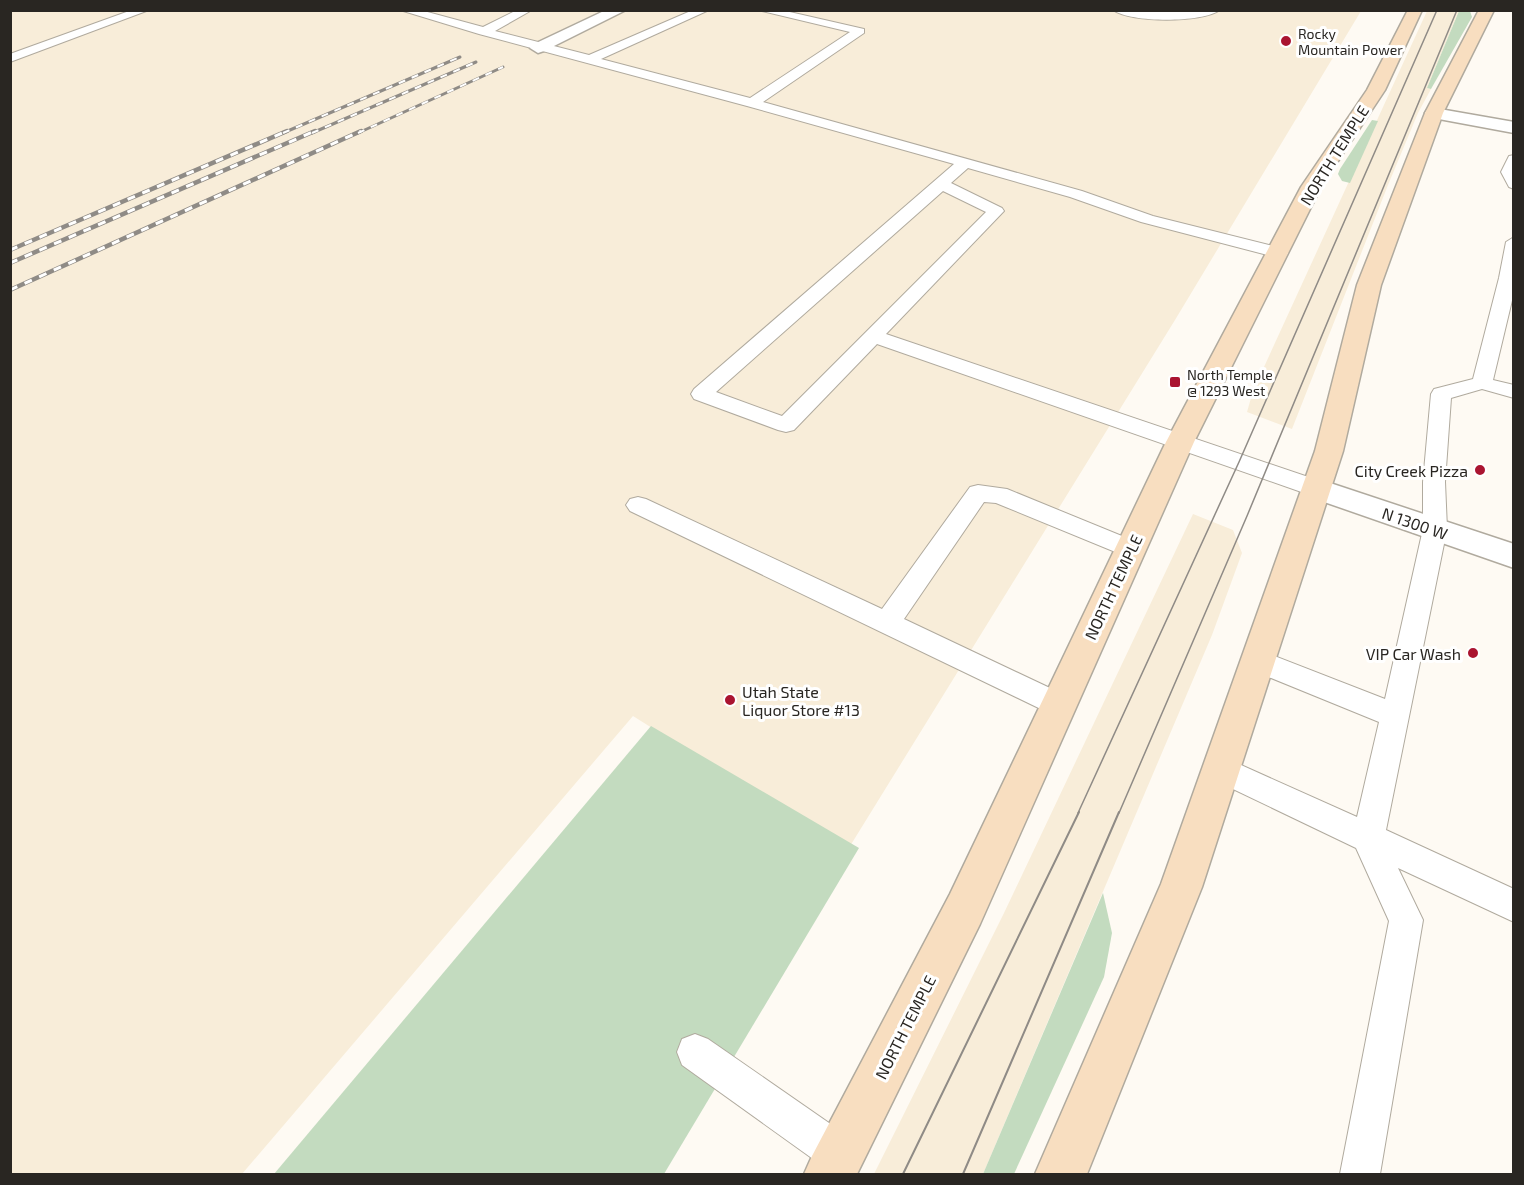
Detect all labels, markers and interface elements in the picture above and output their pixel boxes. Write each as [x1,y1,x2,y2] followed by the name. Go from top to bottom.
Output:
[1298,25,1403,58] place label: Rocky Mountain Power
[1279,34,1293,48] marker: Rocky Mountain Power
[1296,102,1372,208] street label: NORTH TEMPLE
[1187,366,1273,399] place label: North Temple @ 1293 West
[1168,375,1182,389] marker: North Temple @ 1293 West
[1355,461,1468,480] place label: City Creek Pizza
[1473,463,1487,477] marker: City Creek Pizza
[1380,503,1450,543] street label: N 1300 W
[1080,531,1146,643] street label: NORTH TEMPLE
[1366,644,1461,663] place label: VIP Car Wash
[1466,646,1480,660] marker: VIP Car Wash
[742,682,860,719] place label: Utah State Liquor Store #13
[723,693,737,707] marker: Utah State Liquor Store #13
[871,972,939,1082] street label: NORTH TEMPLE

